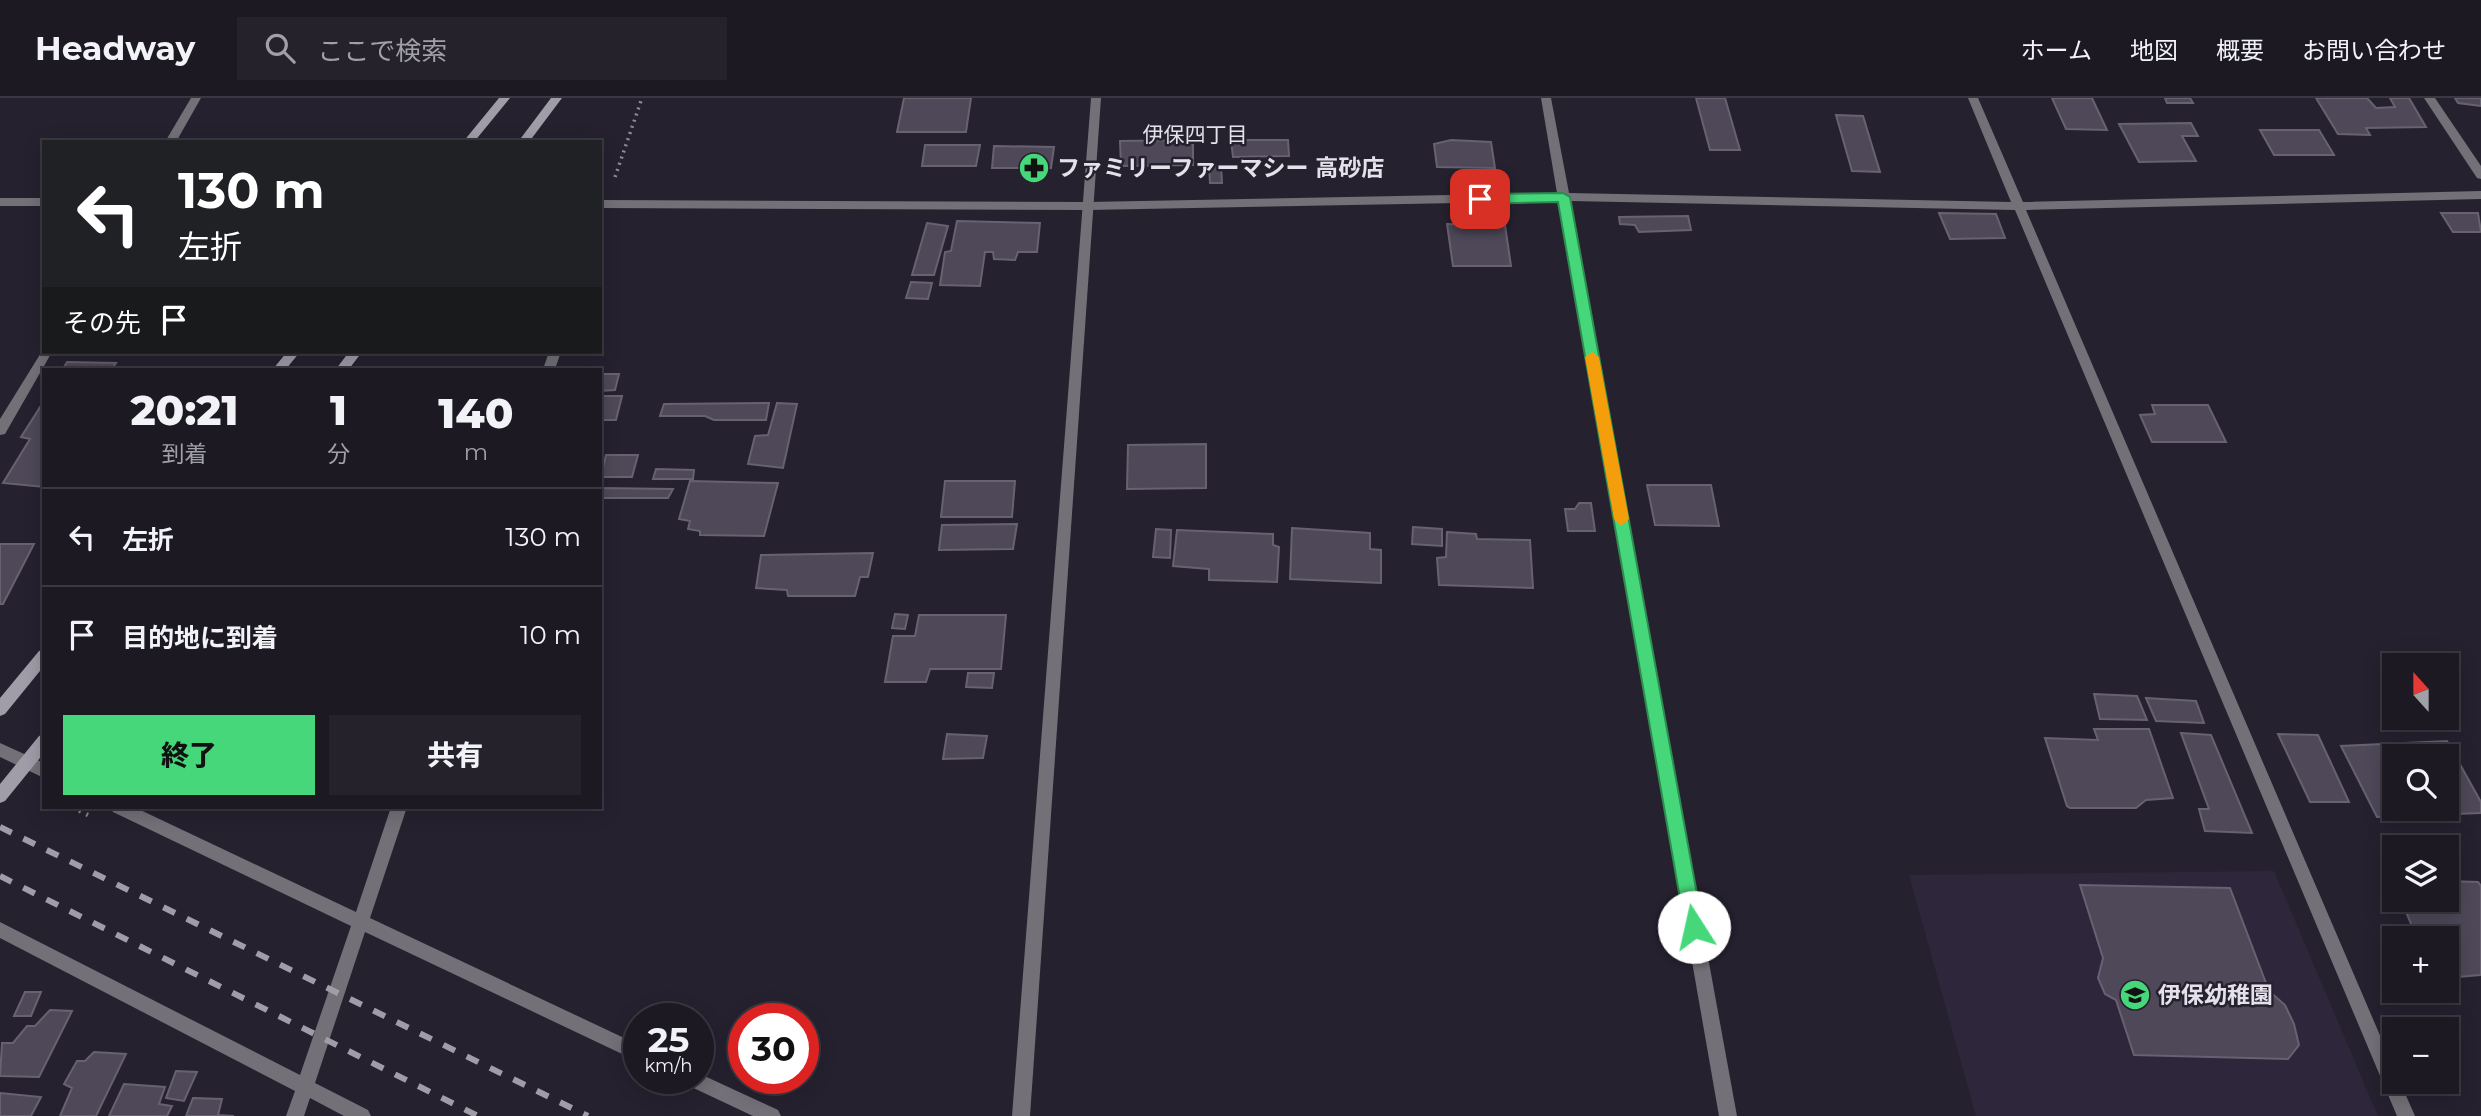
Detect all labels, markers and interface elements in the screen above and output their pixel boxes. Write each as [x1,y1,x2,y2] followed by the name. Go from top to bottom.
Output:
[237,17,727,80] search box
[35,28,195,68] text: Headway
[261,29,299,67] icon: search
[317,35,447,67] text: ここで検索
[2021,36,2092,65] text: ホーム
[2130,36,2178,65] text: 地図
[2216,36,2264,65] text: 概要
[2302,36,2446,65] text: お問い合わせ
[1143,122,1248,147] district label: 伊保四丁目
[1017,151,1051,185] pharmacy icon: ファミリーファーマシー 高砂店
[1057,154,1384,182] place label: ファミリーファーマシー 高砂店
[178,161,325,220] text: 130 m
[63,168,154,259] icon: left
[1450,169,1510,229] pin
[1461,180,1499,218] icon: arrive
[178,227,242,266] text: 左折
[155,301,193,339] icon: arrive
[63,307,141,339] text: その先
[130,384,238,436] text: 20:21
[330,384,347,436] text: 1
[438,387,514,439] text: 140
[464,438,488,466] text: m
[161,440,207,468] text: 到着
[327,440,350,468] text: 分
[63,518,101,556] icon: left
[505,521,581,553] text: 130 m
[122,524,174,556] text: 左折
[63,616,101,654] icon: arrive
[520,619,581,651] text: 10 m
[122,622,278,654] text: 目的地に到着
[2382,653,2459,730] north arrow
[2382,653,2459,1094] map controls
[63,715,315,795] button: 終了
[329,715,581,795] button: 共有
[2382,744,2459,821] button: search
[2382,835,2459,912] button: layers
[1657,890,1731,964] position arrow
[2382,926,2459,1003] button: +
[2118,978,2152,1012] school or university icon: 伊保幼稚園
[2158,981,2273,1009] place label: 伊保幼稚園
[728,1003,819,1094] speed limit sign: 30
[2382,1017,2459,1094] button: −
[648,1018,689,1061] text: 25
[644,1055,693,1077] text: km/h

